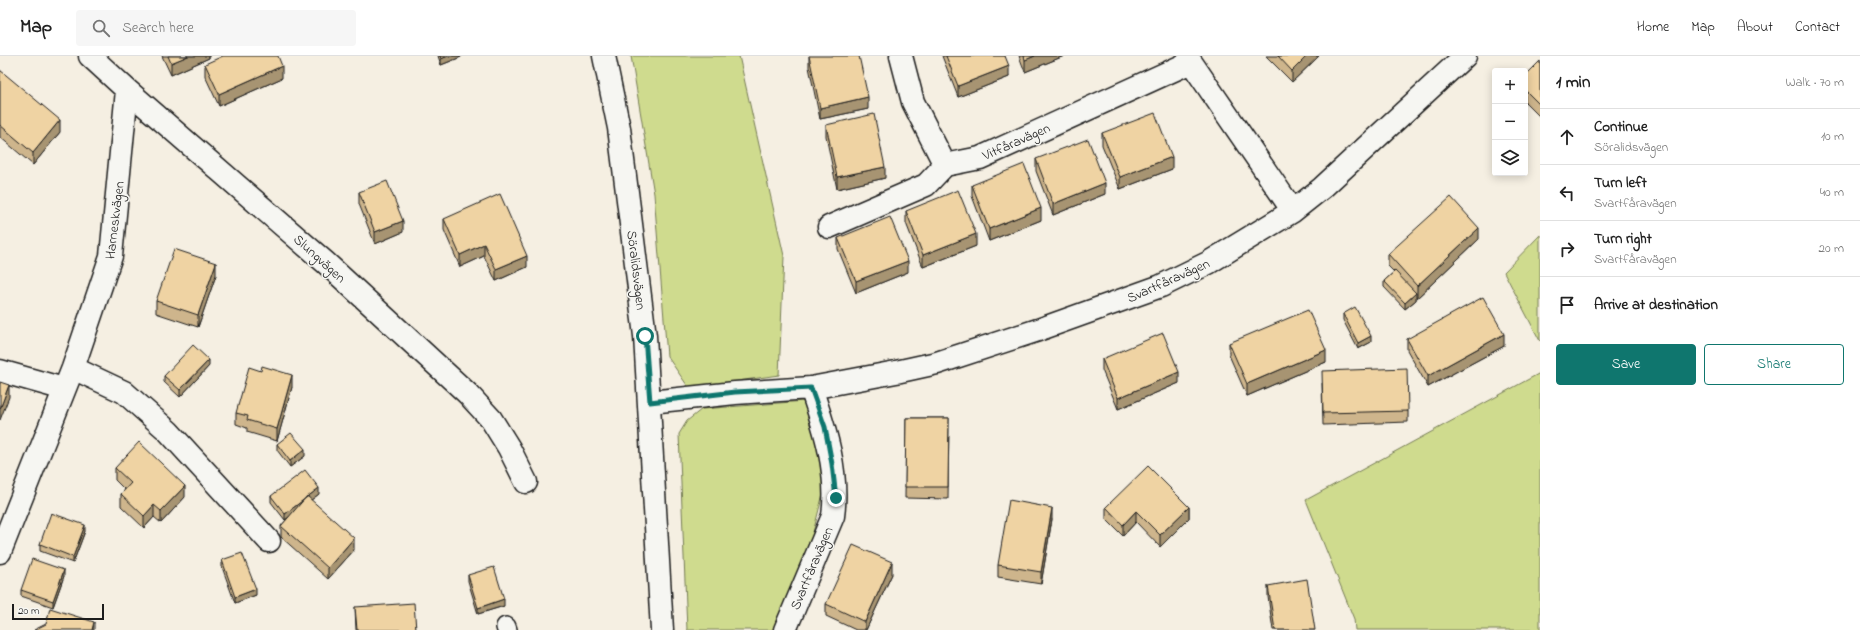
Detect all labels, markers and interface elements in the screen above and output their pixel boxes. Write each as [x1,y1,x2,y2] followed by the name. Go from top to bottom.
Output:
[76,10,356,46] search box
[20,14,52,41] text: Map
[90,17,112,39] icon: search
[122,17,194,39] text: Search here
[1637,17,1669,38] text: Home
[1691,17,1715,38] text: Map
[1737,17,1773,38] text: About
[1795,17,1840,38] text: Contact
[1492,68,1528,176] map controls
[1492,68,1528,104] button: +
[1556,70,1590,95] text: 1 min
[1785,73,1844,92] text: Walk · 70 m
[1492,104,1528,140] button: −
[1594,116,1648,138] text: Continue
[978,118,1054,168] street label: Vitfåravägen
[1556,126,1578,148] icon: ahead
[1821,127,1844,146] text: 10 m
[1594,138,1668,157] text: Söralidsvägen
[1492,140,1528,176] button: layers
[1594,172,1647,194] text: Turn left
[100,180,132,261] street label: Harneskvägen
[1556,182,1578,204] icon: left
[1820,183,1844,202] text: 40 m
[1594,194,1677,213] text: Svartfåravägen
[1594,228,1652,250] text: Turn right
[619,229,651,311] street label: Söralidsvägen
[287,230,350,289] street label: Slungvägen
[1556,238,1578,260] icon: right
[1819,239,1844,258] text: 20 m
[1594,250,1677,269] text: Svartfåravägen
[1124,254,1214,310] street label: Svartfåravägen
[1556,294,1578,316] icon: arrive
[1594,294,1718,316] text: Arrive at destination
[636,327,654,345] route start
[1556,344,1696,385] button: Save
[1704,344,1844,385] button: Share
[827,489,845,507] route end
[785,523,840,614] street label: Svartfåravägen
[12,602,104,621] scale bar
[18,603,40,619] text: 20 m

